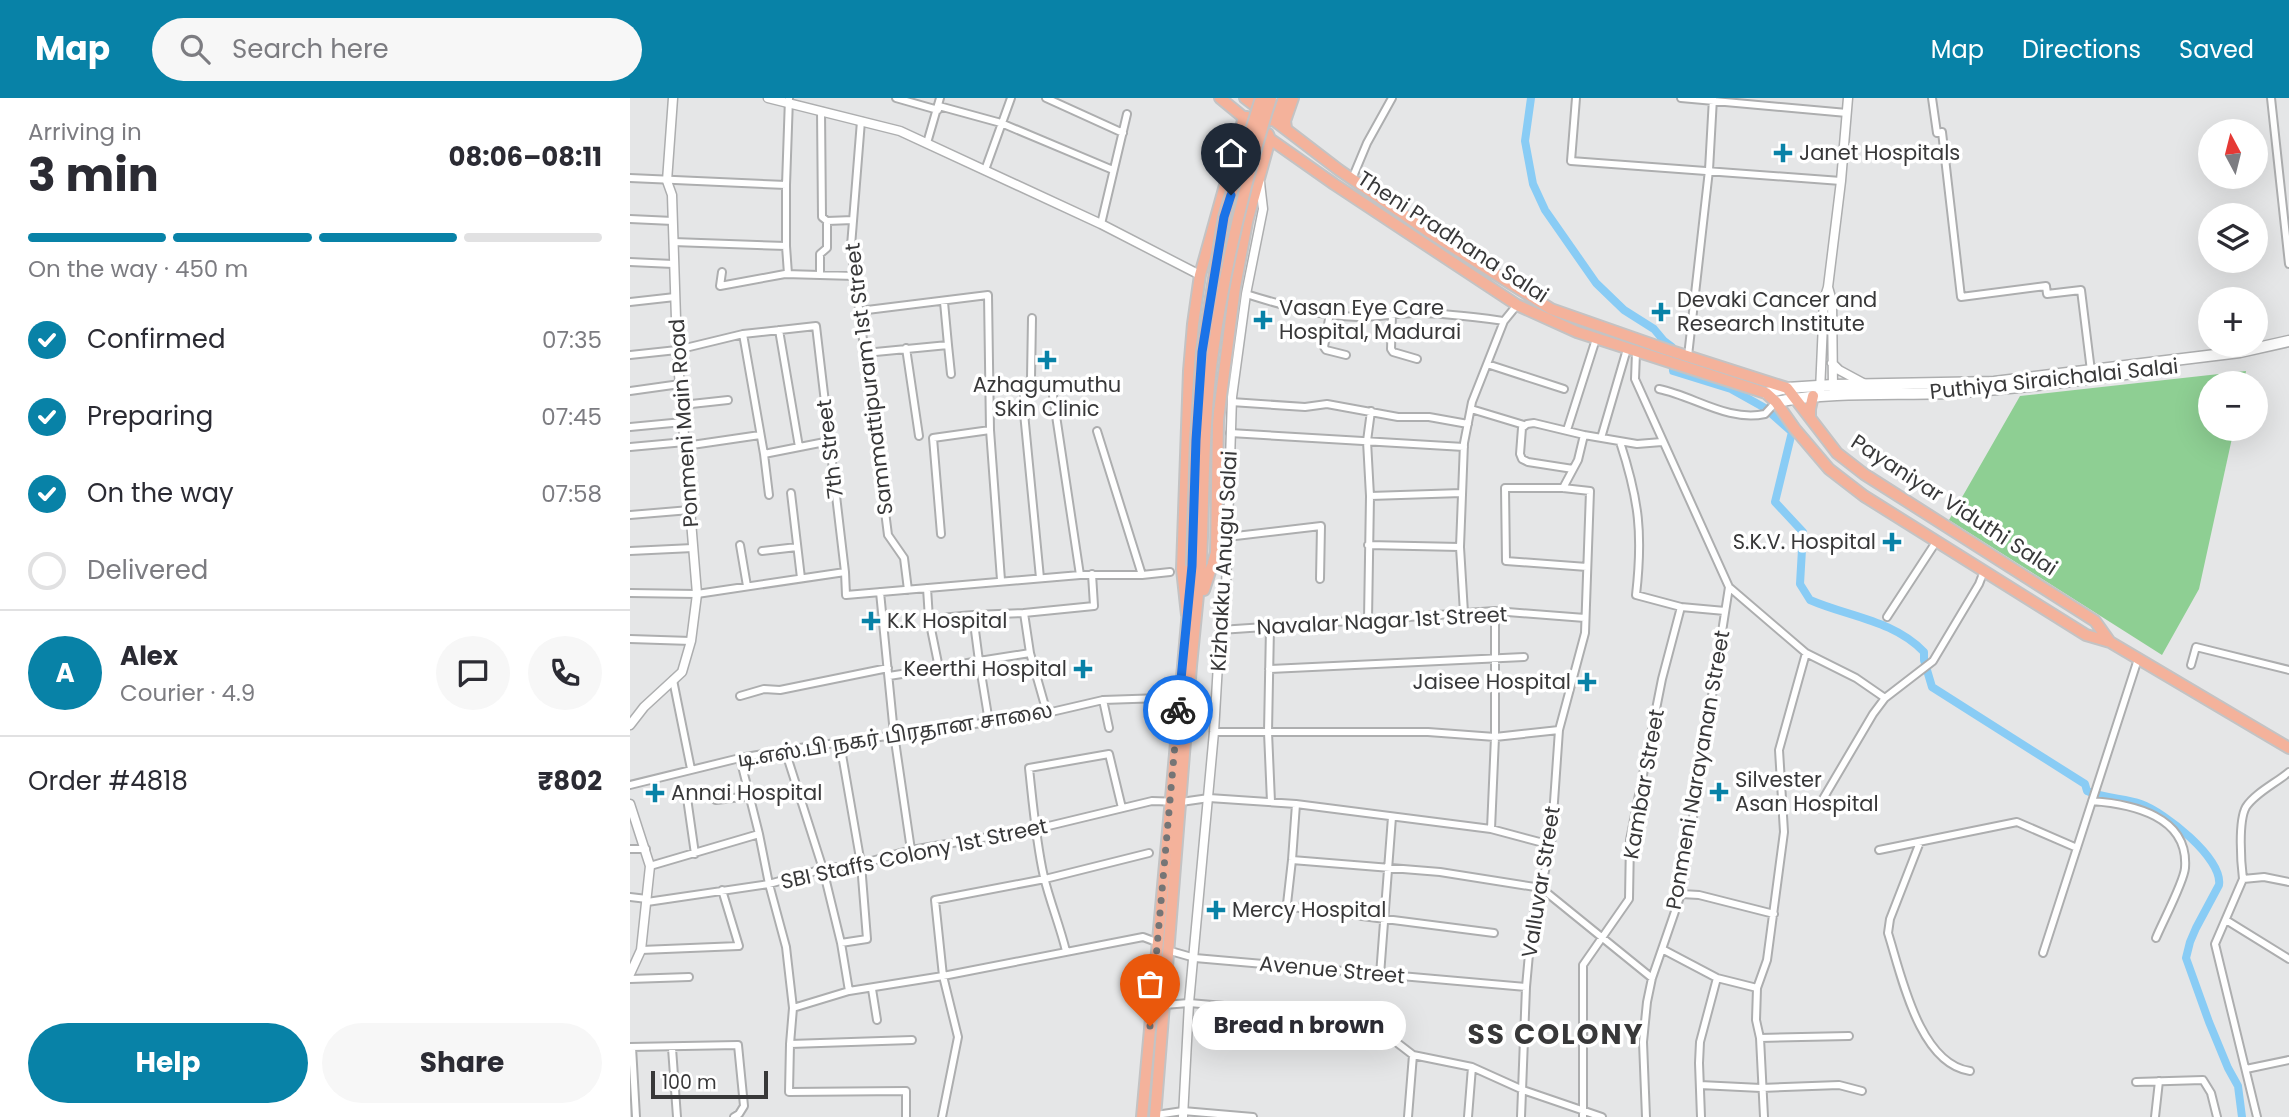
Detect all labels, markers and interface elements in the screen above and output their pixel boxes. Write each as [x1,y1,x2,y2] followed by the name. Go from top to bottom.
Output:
[152,18,642,81] search box
[35,25,110,72] text: Map
[176,30,214,68] icon: search
[232,31,389,67] text: Search here
[1931,33,1984,66] text: Map
[2022,33,2141,66] text: Directions
[2179,33,2254,66] text: Saved
[28,116,142,148] text: Arriving in
[2198,119,2268,189] north arrow
[2198,119,2268,441] map controls
[1201,123,1261,195] pin
[1212,134,1250,172] icon: home
[1799,138,1960,167] place label: Janet Hospitals
[448,139,602,175] text: 08:06–08:11
[28,143,159,207] text: 3 min
[1773,143,1793,163] marker: Janet Hospitals
[1352,164,1554,309] street label: Theni Pradhana Salai
[2198,203,2268,273] button: layers
[837,241,900,517] street label: Sammattipuram 1st Street
[28,253,248,285] text: On the way · 450 m
[1677,285,1877,338] place label: Devaki Cancer and Research Institute
[2198,287,2268,357] button: +
[1279,293,1461,346] place label: Vasan Eye Care Hospital, Madurai
[1651,302,1671,322] marker: Devaki Cancer and Research Institute
[1253,310,1273,330] marker: Vasan Eye Care Hospital, Madurai
[662,318,705,528] street label: Ponmeni Main Road
[28,321,66,359] icon: check
[87,321,225,357] text: Confirmed
[542,324,602,356] text: 07:35
[1037,350,1057,370] marker: Azhagumuthu Skin Clinic
[1928,351,2180,406] street label: Puthiya Siraichalai Salai
[973,370,1121,423] place label: Azhagumuthu Skin Clinic
[2198,371,2268,441] button: −
[28,398,66,436] icon: check
[87,398,213,434] text: Preparing
[809,398,850,500] street label: 7th Street
[541,401,602,433] text: 07:45
[1846,427,2063,582] street label: Payaniyar Viduthi Salai
[1203,450,1244,672] street label: Kizhakku Anugu Salai
[28,475,66,513] icon: check
[87,475,234,511] text: On the way
[541,478,602,510] text: 07:58
[1733,527,1876,556] place label: S.K.V. Hospital
[1882,532,1902,552] marker: S.K.V. Hospital
[87,552,208,588] text: Delivered
[1256,599,1508,642] street label: Navalar Nagar 1st Street
[887,606,1007,635] place label: K.K Hospital
[861,611,881,631] marker: K.K Hospital
[1659,628,1736,912] street label: Ponmeni Narayanan Street
[436,636,510,710] button: chat
[528,636,602,710] button: phone
[120,638,178,674] text: Alex
[903,654,1067,683] place label: Keerthi Hospital
[55,655,75,691] text: A
[1073,659,1093,679] marker: Keerthi Hospital
[1413,667,1571,696] place label: Jaisee Hospital
[1577,672,1597,692] marker: Jaisee Hospital
[1143,675,1213,745] courier
[120,677,255,709] text: Courier · 4.9
[1159,691,1197,729] icon: bike
[735,695,1055,774] street label: டி.எஸ்.பி நகர் பிரதான சாலை
[1616,707,1671,861] street label: Kambar Street
[28,763,188,799] text: Order #4818
[538,763,602,799] text: ₹802
[1735,765,1879,818] place label: Silvester Asan Hospital
[671,778,822,807] place label: Annai Hospital
[1709,782,1729,802] marker: Silvester Asan Hospital
[645,783,665,803] marker: Annai Hospital
[1514,804,1567,960] street label: Valluvar Street
[778,811,1050,896] street label: SBI Staffs Colony 1st Street
[1232,895,1386,924] place label: Mercy Hospital
[1206,900,1226,920] marker: Mercy Hospital
[1258,949,1406,990] street label: Avenue Street
[1120,954,1180,1026] pin
[1131,965,1169,1003] icon: bag
[1192,1002,1406,1051] callout: Bread n brown
[1213,1009,1385,1041] text: Bread n brown
[1468,1015,1644,1054] district label: SS COLONY
[28,1023,308,1103] button: Help
[322,1023,602,1103] button: Share
[651,1068,768,1100] scale bar
[662,1069,717,1096] text: 100 m

